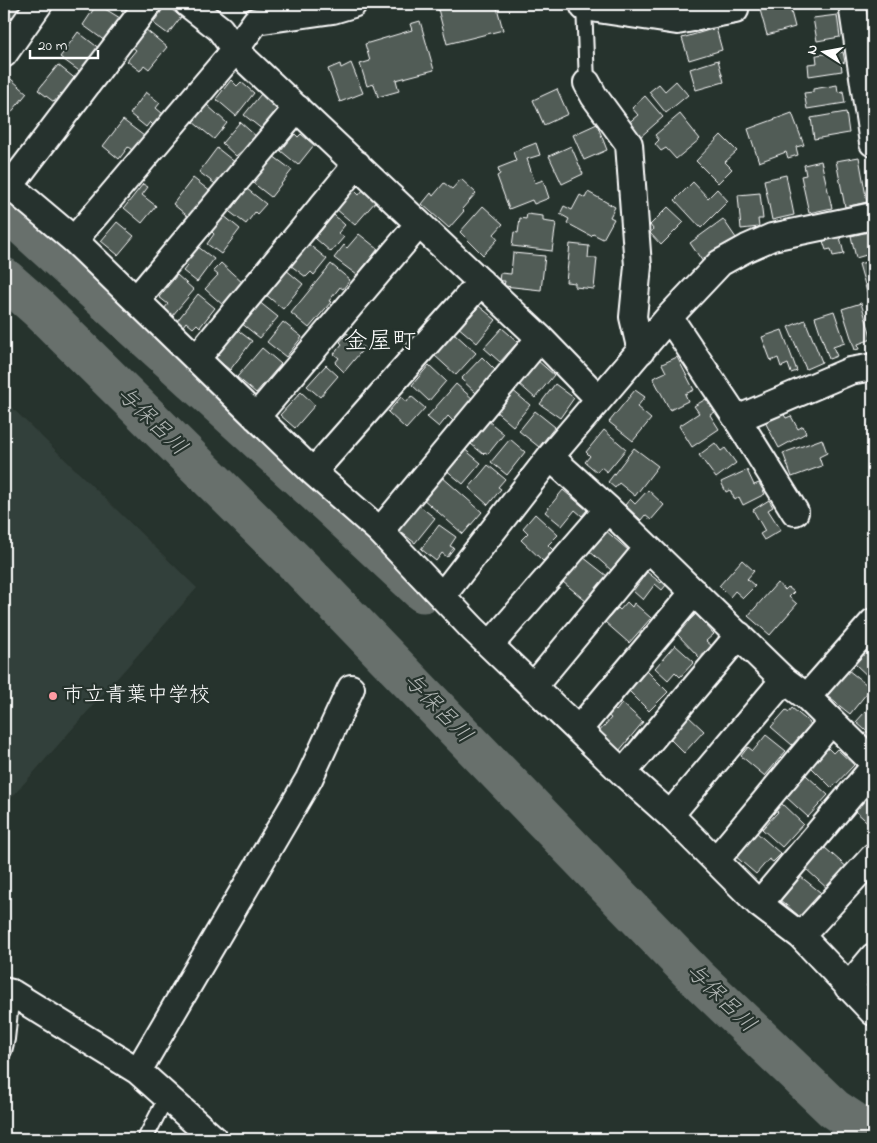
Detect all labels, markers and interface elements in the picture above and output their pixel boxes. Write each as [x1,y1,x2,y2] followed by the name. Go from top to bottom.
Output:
[30,28,98,60] scale bar
[800,28,850,78] north arrow
[38,35,68,57] text: 20 m
[802,43,824,56] text: N
[344,325,416,360] district label: 金屋町
[108,380,194,464] water label: 与保呂川
[395,666,479,752] water label: 与保呂川
[63,681,210,711] place label: 市立青葉中学校
[47,690,59,702] marker: 市立青葉中学校
[677,957,763,1041] water label: 与保呂川

